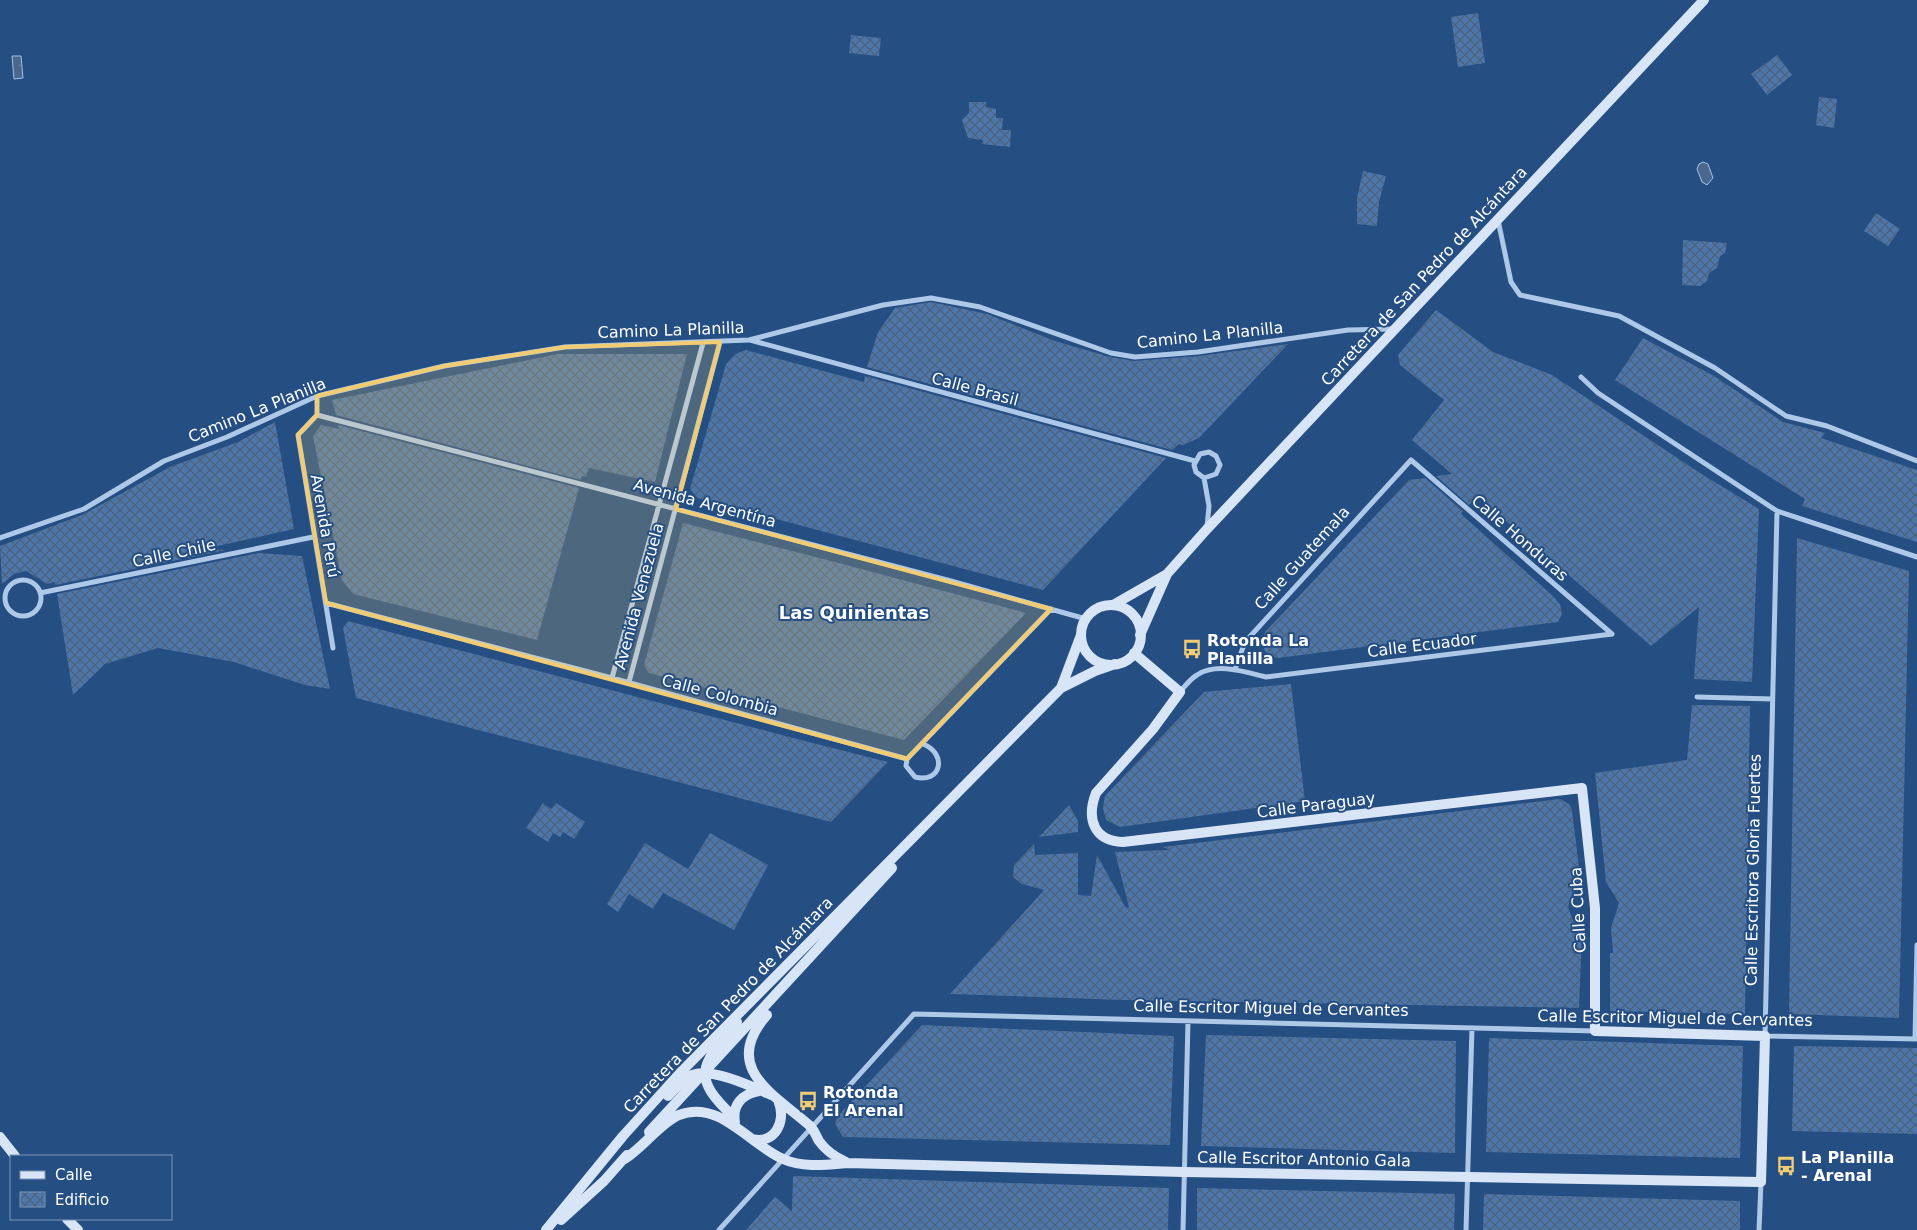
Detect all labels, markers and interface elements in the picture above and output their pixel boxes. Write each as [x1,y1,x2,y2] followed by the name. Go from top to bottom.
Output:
[1317,162,1531,390] street label: Carretera de San Pedro de Alcántara
[597,318,745,342] street label: Camino La Planilla
[1136,318,1284,352] street label: Camino La Planilla
[929,368,1021,410] street label: Calle Brasil
[185,374,329,446] street label: Camino La Planilla
[307,473,343,579] street label: Avenida Perú
[632,475,778,531] street label: Avenida Argentína
[1468,491,1572,585] street label: Calle Honduras
[1250,502,1354,614] street label: Calle Guatemala
[610,521,668,671] street label: Avenida Venezuela
[131,535,217,571] street label: Calle Chile
[779,602,929,623] district label: Las Quinientas
[1366,629,1478,661] street label: Calle Ecuador
[1207,631,1309,668] place label: Rotonda La Planilla
[1181,638,1203,660] bus stop icon: Rotonda La Planilla
[660,670,780,720] street label: Calle Colombia
[1741,754,1765,986] street label: Calle Escritora Gloria Fuertes
[1256,788,1376,822] street label: Calle Paraguay
[1566,867,1590,953] street label: Calle Cuba
[619,893,837,1117] street label: Carretera de San Pedro de Alcántara
[1133,996,1409,1020] street label: Calle Escritor Miguel de Cervantes
[1537,1006,1813,1030] street label: Calle Escritor Miguel de Cervantes
[823,1083,904,1120] place label: Rotonda El Arenal
[797,1090,819,1112] bus stop icon: Rotonda El Arenal
[1197,1148,1411,1170] street label: Calle Escritor Antonio Gala
[1801,1148,1894,1185] place label: La Planilla - Arenal
[10,1155,172,1220] legend
[1775,1155,1797,1177] bus stop icon: La Planilla - Arenal
[55,1166,92,1184] text: Calle
[55,1191,109,1209] text: Edificio

